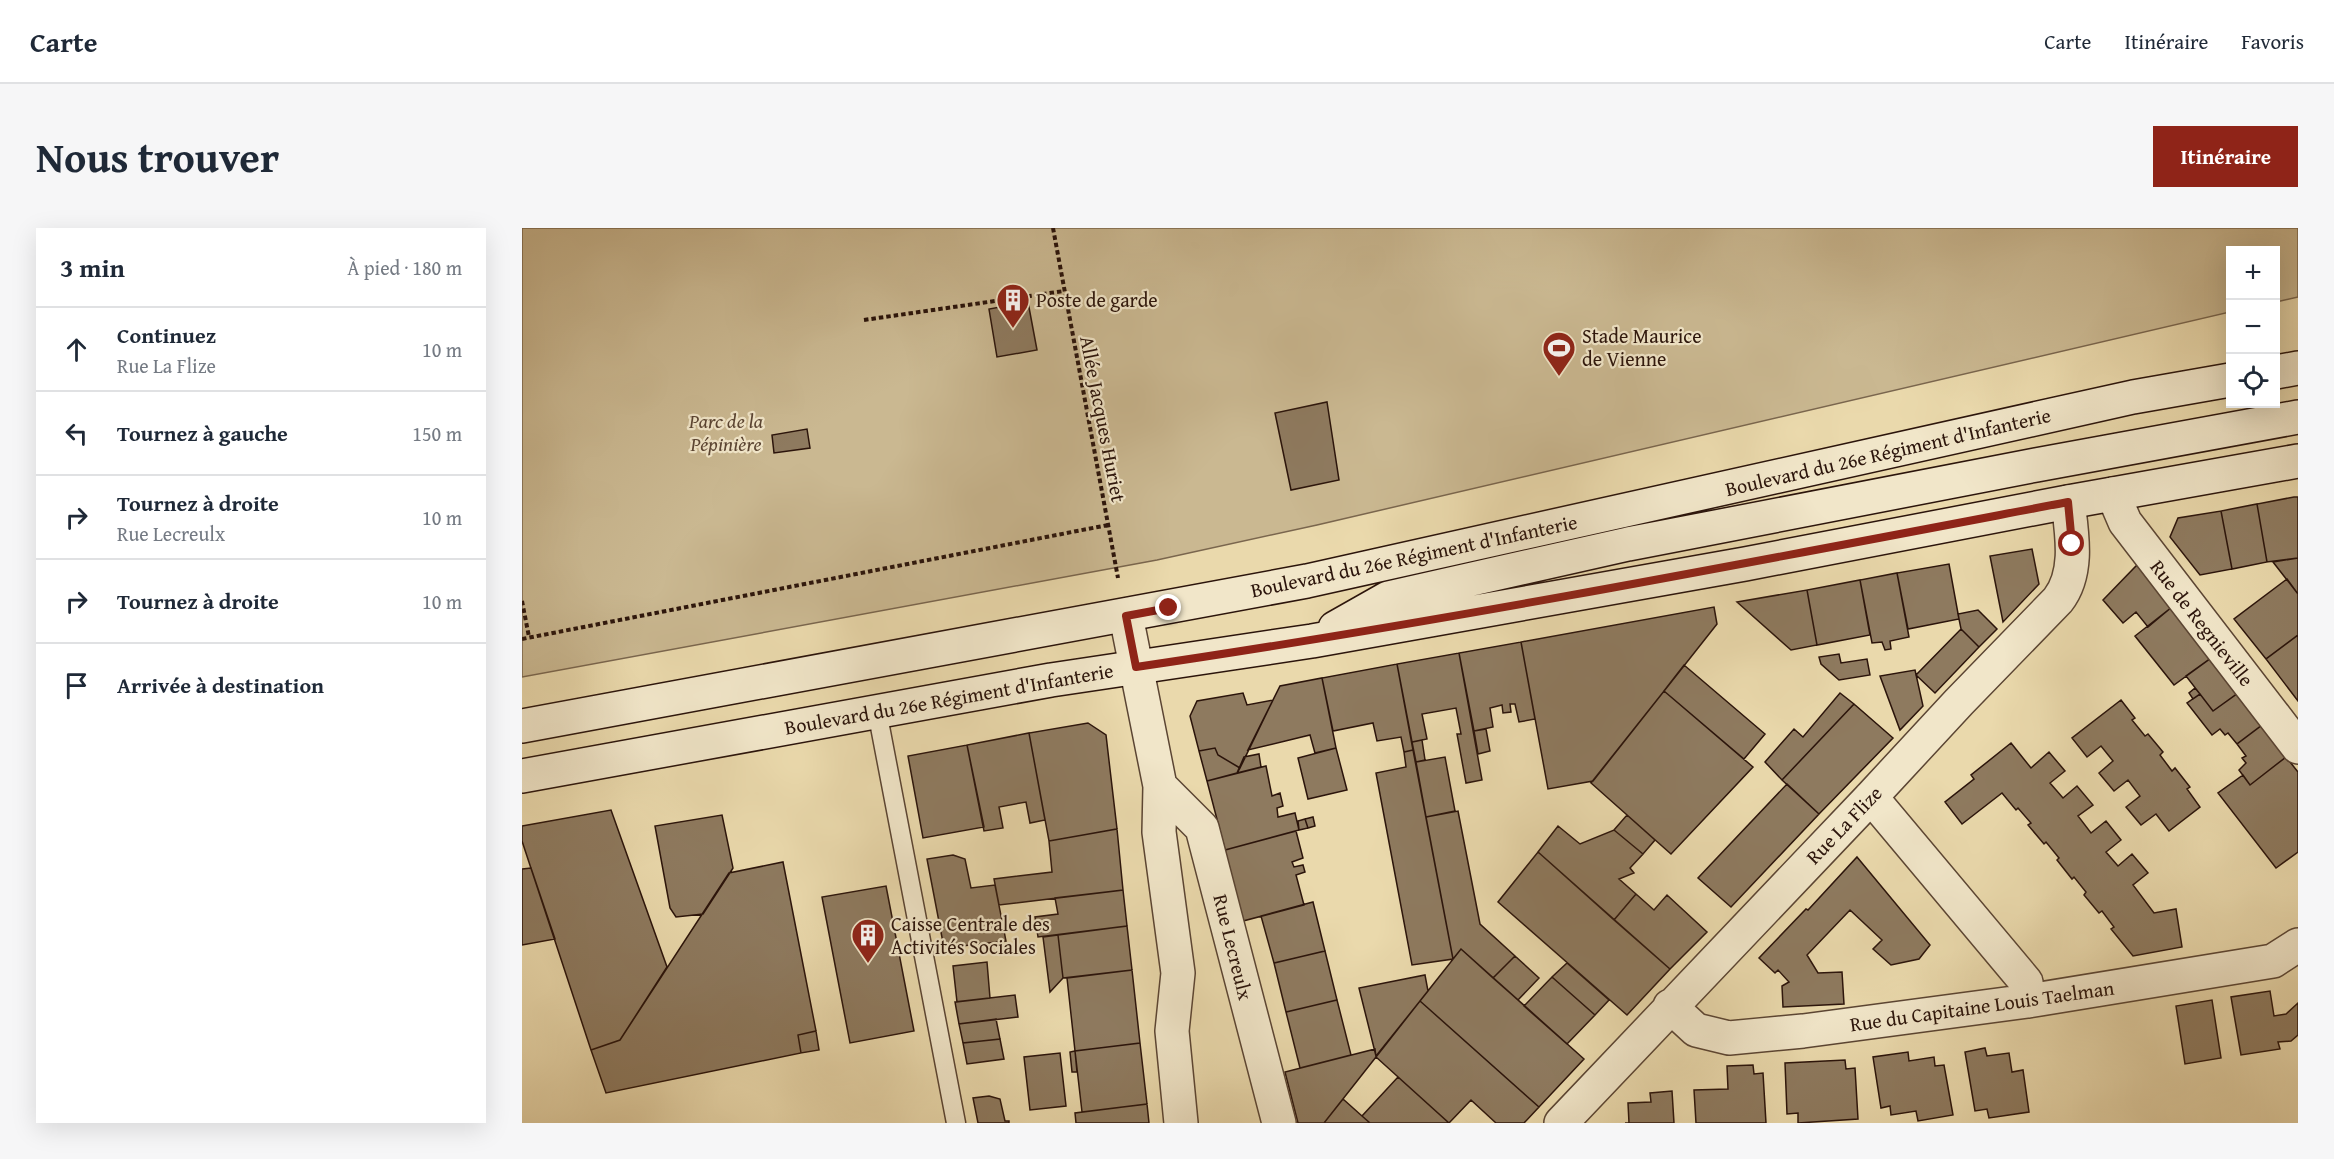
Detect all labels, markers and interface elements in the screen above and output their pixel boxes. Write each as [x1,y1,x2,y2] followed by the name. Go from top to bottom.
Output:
[30,21,97,62] text: Carte
[2044,26,2091,57] text: Carte
[2124,26,2208,57] text: Itinéraire
[2241,26,2304,57] text: Favoris
[36,126,279,187] text: Nous trouver
[2153,126,2298,187] button: Itinéraire
[2226,246,2280,408] map controls
[2226,246,2280,300] button: +
[60,248,125,287] text: 3 min
[347,253,462,282] text: À pied · 180 m
[995,282,1031,329] building icon: Poste de garde
[1036,285,1158,314] place label: Poste de garde
[2226,300,2280,354] button: −
[117,319,216,351] text: Continuez
[1582,321,1702,373] place label: Stade Maurice de Vienne
[1541,330,1577,377] sports icon: Stade Maurice de Vienne
[60,333,93,366] icon: ahead
[1073,333,1134,504] street label: Allée Jacques Huriet
[422,335,462,364] text: 10 m
[117,351,216,380] text: Rue La Flize
[2226,354,2280,408] button: locate
[1722,400,2054,503] street label: Boulevard du 26e Régiment d'Infanterie
[688,406,764,458] park label: Parc de la Pépinière
[60,417,93,450] icon: left
[117,417,288,449] text: Tournez à gauche
[412,419,462,448] text: 150 m
[117,487,279,519] text: Tournez à droite
[60,501,93,534] icon: right
[422,503,462,532] text: 10 m
[1248,507,1580,604] street label: Boulevard du 26e Régiment d'Infanterie
[117,519,225,548] text: Rue Lecreulx
[2058,530,2084,556] route start
[2144,553,2261,692] street label: Rue de Regnieville
[60,585,93,618] icon: right
[117,585,279,617] text: Tournez à droite
[422,587,462,616] text: 10 m
[1155,594,1181,620] route end
[782,655,1116,742] street label: Boulevard du 26e Régiment d'Infanterie
[60,669,93,702] icon: arrive
[117,669,324,701] text: Arrivée à destination
[1799,779,1888,870] street label: Rue La Flize
[1206,891,1261,1004] street label: Rue Lecreulx
[891,909,1050,961] place label: Caisse Centrale des Activités Sociales
[850,917,886,964] building icon: Caisse Centrale des Activités Sociales
[1848,973,2116,1038] street label: Rue du Capitaine Louis Taelman

